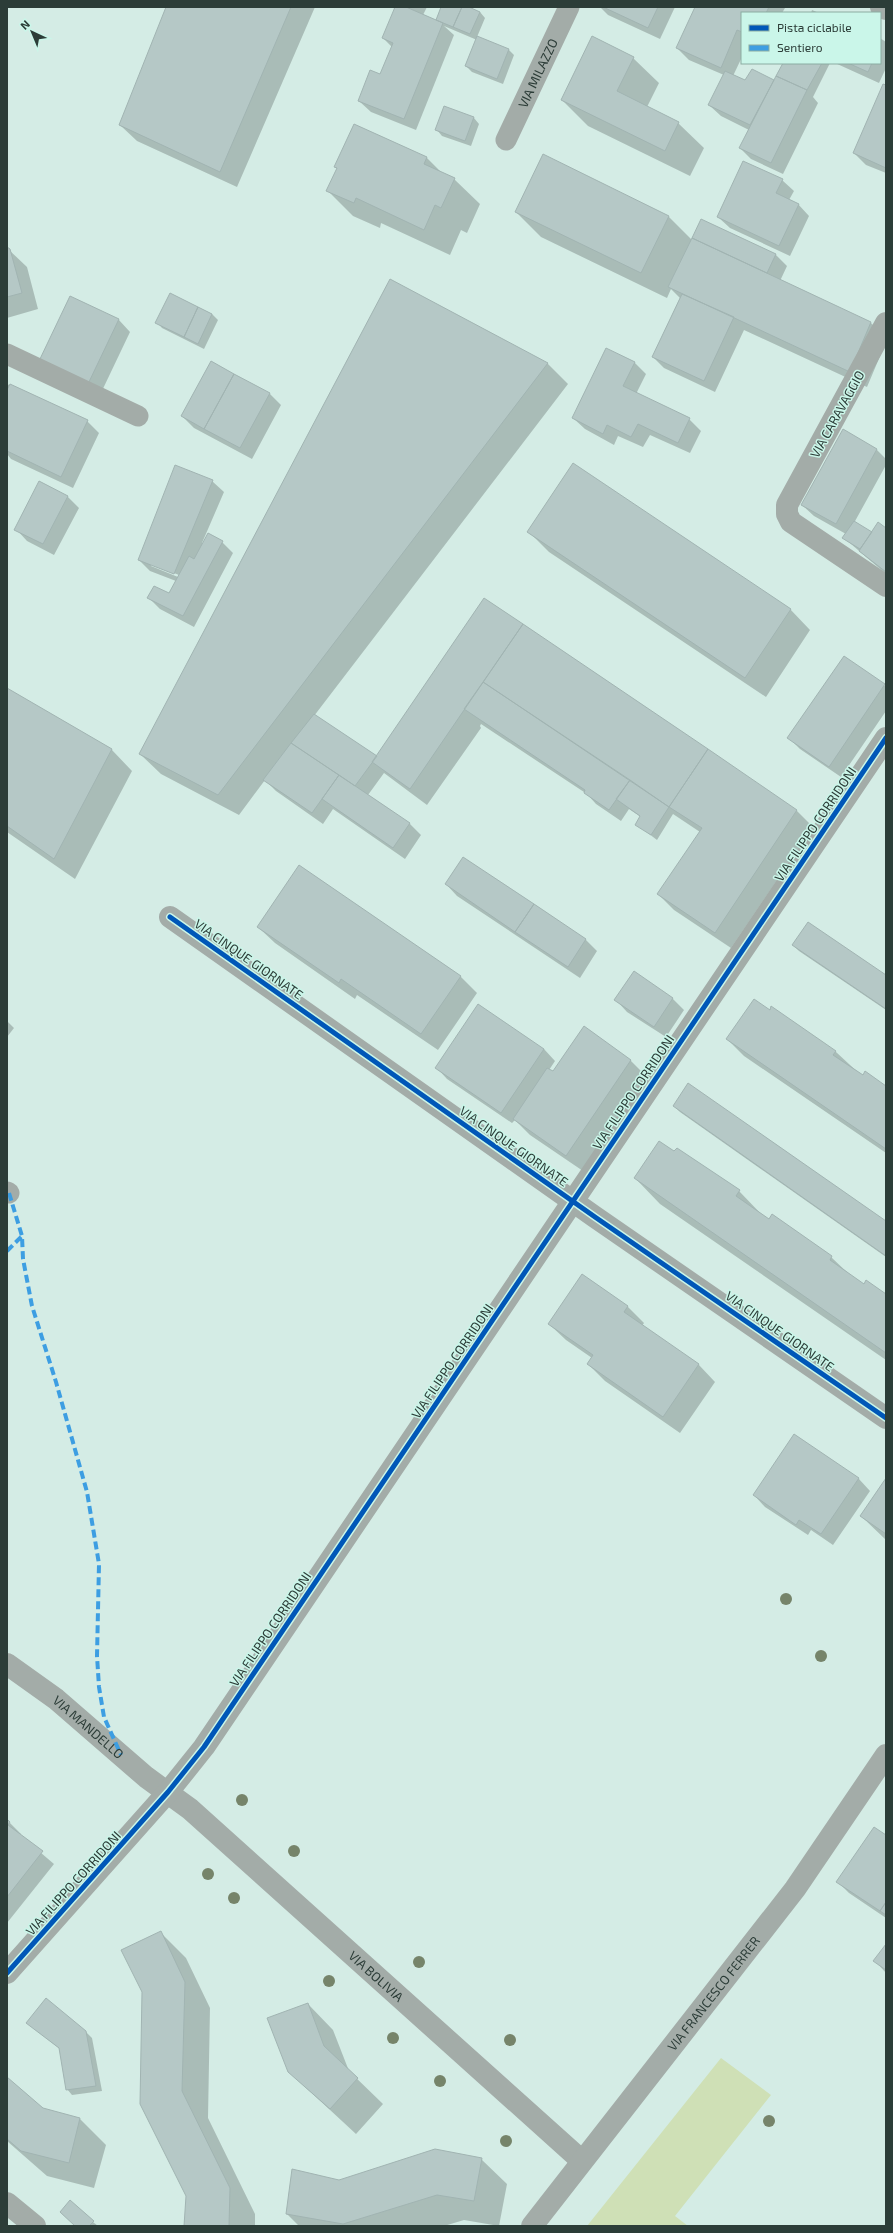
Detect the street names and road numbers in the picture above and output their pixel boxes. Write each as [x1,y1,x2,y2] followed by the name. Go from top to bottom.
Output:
[514,36,561,110] street label: VIA MILAZZO
[806,368,868,460] street label: VIA CARAVAGGIO
[771,764,859,884] street label: VIA FILIPPO CORRIDONI
[192,915,306,1003] street label: VIA CINQUE GIORNATE
[589,1032,677,1152] street label: VIA FILIPPO CORRIDONI
[457,1102,571,1190] street label: VIA CINQUE GIORNATE
[723,1287,837,1375] street label: VIA CINQUE GIORNATE
[408,1301,496,1421] street label: VIA FILIPPO CORRIDONI
[226,1569,314,1689] street label: VIA FILIPPO CORRIDONI
[50,1692,127,1762] street label: VIA MANDELLO
[22,1828,124,1938] street label: VIA FILIPPO CORRIDONI
[664,1933,763,2054] street label: VIA FRANCESCO FERRER
[345,1947,407,2005] street label: VIA BOLIVIA

